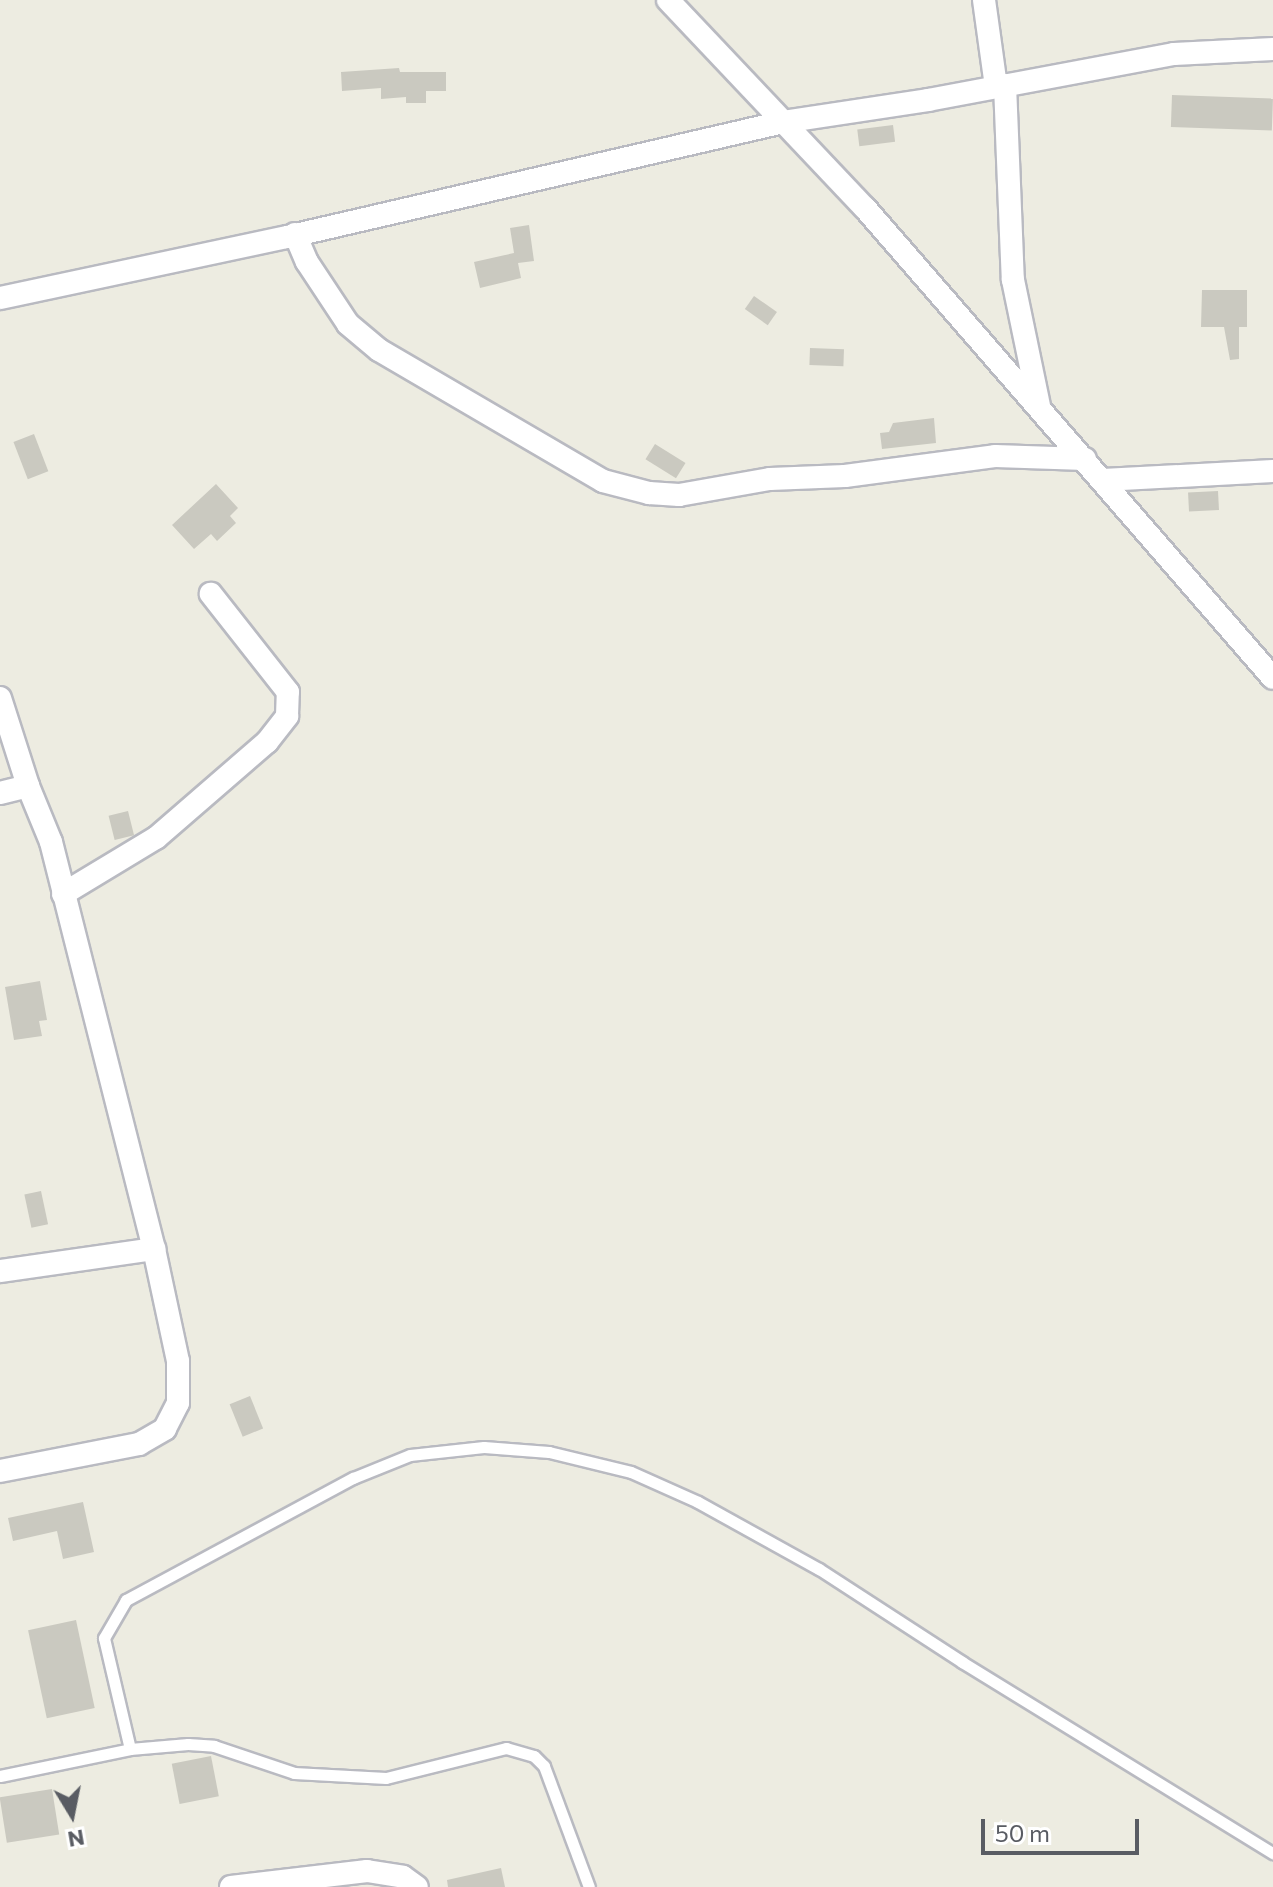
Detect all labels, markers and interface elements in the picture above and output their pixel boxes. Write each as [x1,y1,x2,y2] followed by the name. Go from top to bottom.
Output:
[32,1775,112,1855] north arrow
[985,1803,1143,1853] scale bar
[995,1818,1050,1847] text: 50 m
[66,1824,87,1854] text: N

